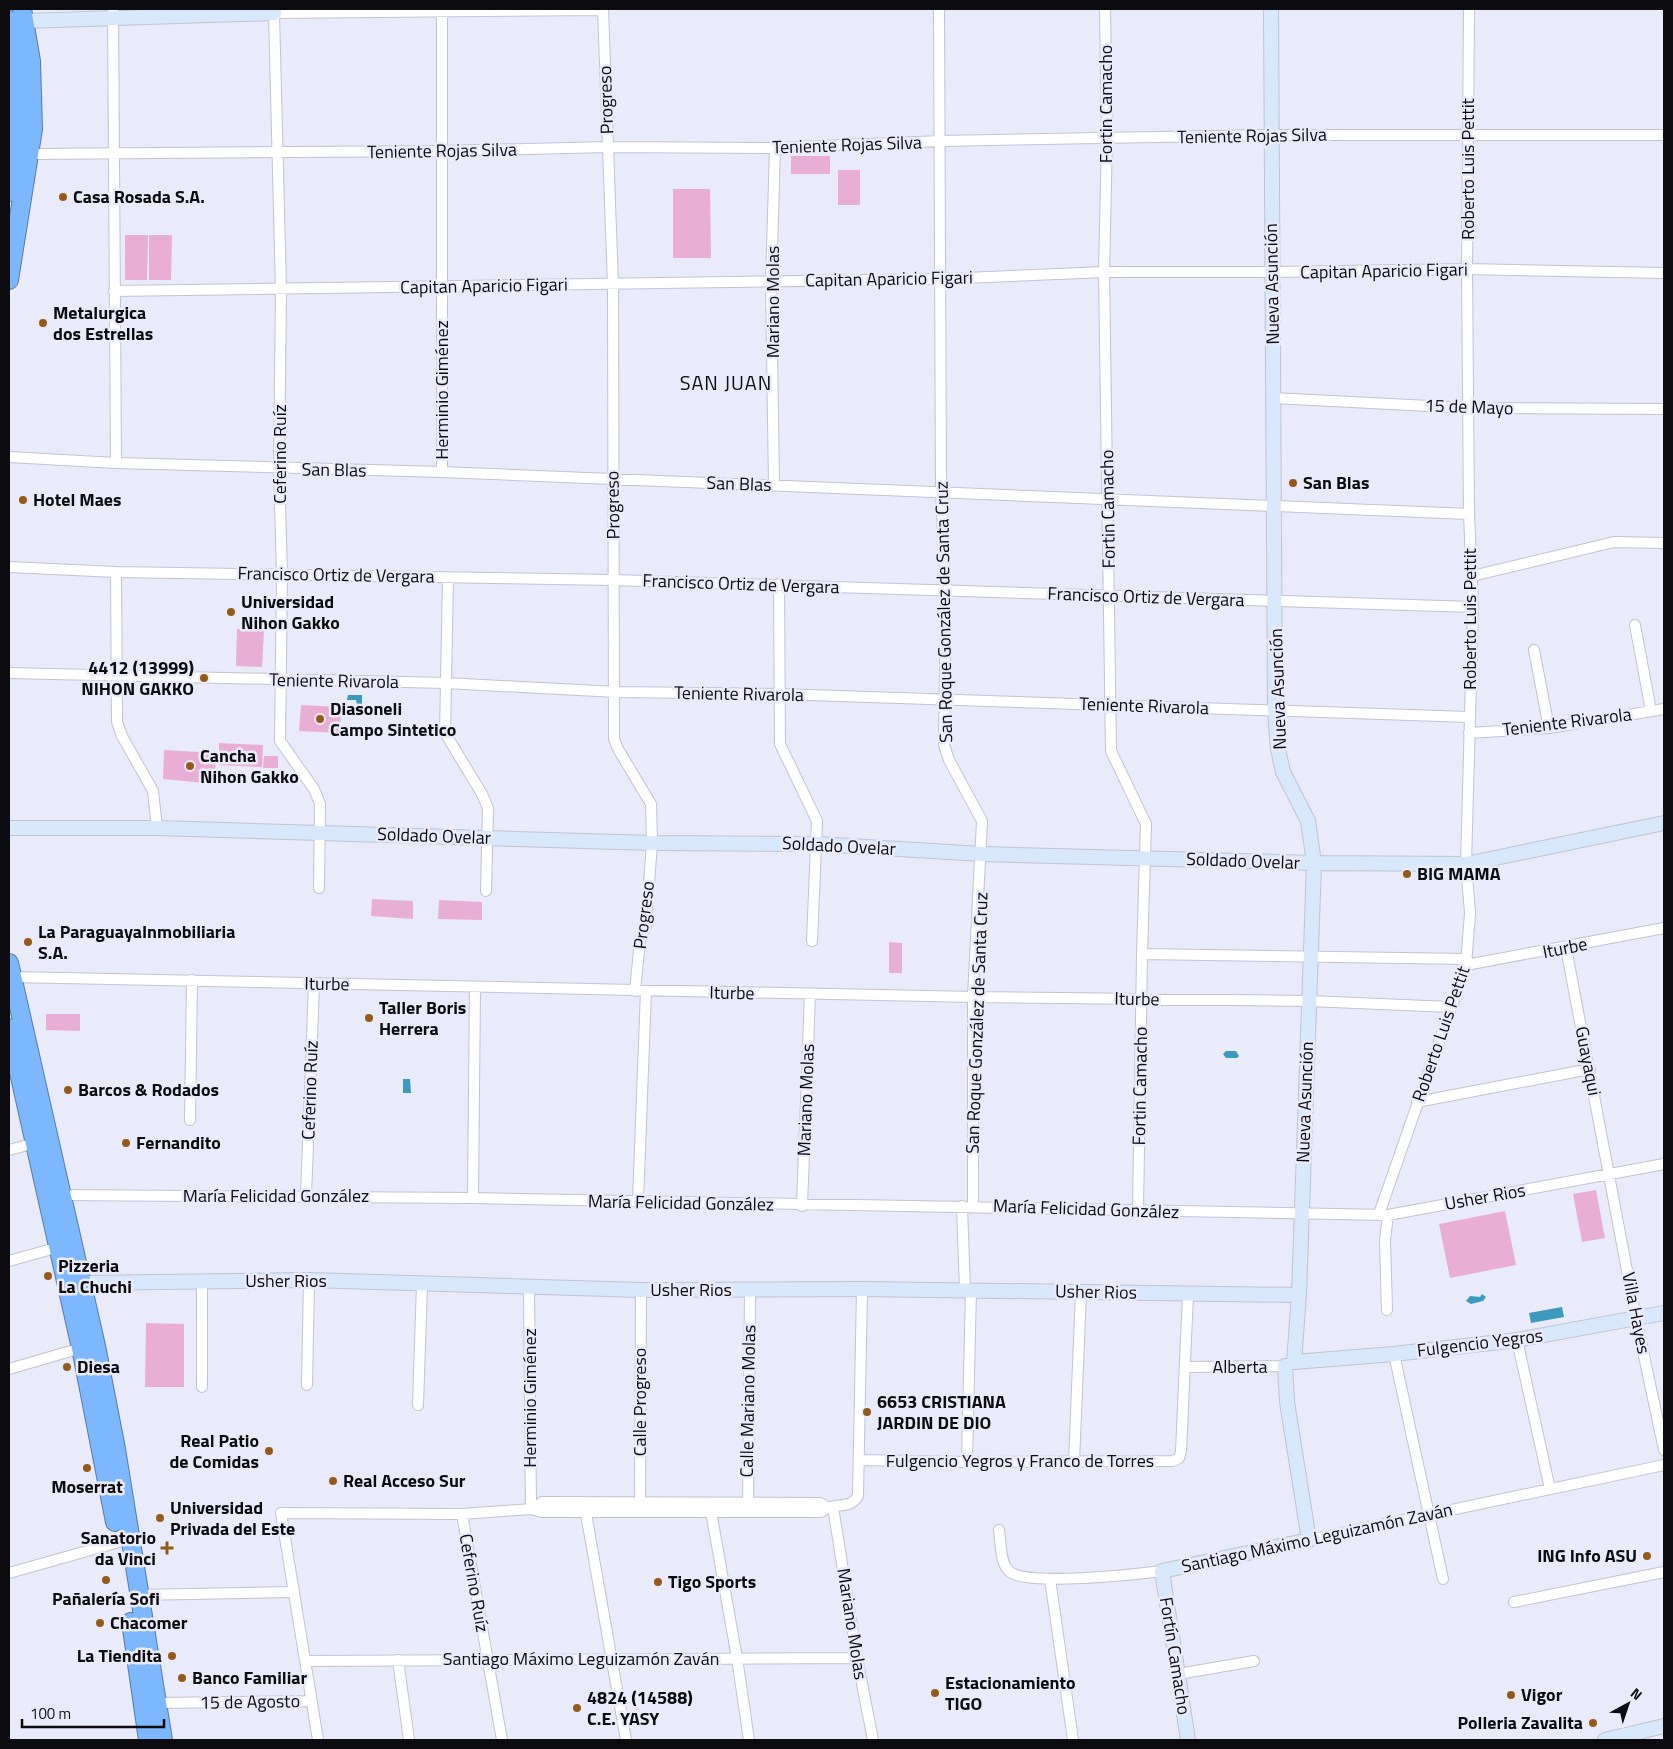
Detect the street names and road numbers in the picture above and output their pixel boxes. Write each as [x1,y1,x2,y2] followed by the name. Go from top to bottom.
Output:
[1092,45,1119,163] street label: Fortin Camacho
[591,65,620,135] street label: Progreso
[1454,97,1481,240] street label: Roberto Luis Pettit
[1177,121,1327,150] street label: Teniente Rojas Silva
[772,128,922,161] street label: Teniente Rojas Silva
[367,136,517,165] street label: Teniente Rojas Silva
[1257,223,1286,345] street label: Nueva Asunción
[759,246,786,358] street label: Mariano Molas
[1300,256,1468,285] street label: Capitan Aparicio Figari
[805,264,973,293] street label: Capitan Aparicio Figari
[400,271,568,300] street label: Capitan Aparicio Figari
[428,320,455,460] street label: Herminio Giménez
[1424,391,1514,422] street label: 15 de Mayo
[266,404,293,504] street label: Ceferino Ruíz
[1093,449,1122,569] street label: Fortin Camacho
[301,455,367,484] street label: San Blas
[706,469,772,498] street label: San Blas
[598,471,627,539] street label: Progreso
[928,481,959,743] street label: San Roque González de Santa Cruz
[1456,547,1483,690] street label: Roberto Luis Pettit
[237,559,435,590] street label: Francisco Ortiz de Vergara
[642,567,840,600] street label: Francisco Ortiz de Vergara
[1047,580,1245,613] street label: Francisco Ortiz de Vergara
[1262,628,1293,750] street label: Nueva Asunción
[269,666,399,695] street label: Teniente Rivarola
[674,679,804,708] street label: Teniente Rivarola
[1079,690,1209,721] street label: Teniente Rivarola
[1501,700,1633,743] street label: Teniente Rivarola
[377,820,491,851] street label: Soldado Ovelar
[781,829,897,862] street label: Soldado Ovelar
[1186,845,1300,876] street label: Soldado Ovelar
[626,879,661,951] street label: Progreso
[958,892,995,1154] street label: San Roque González de Santa Cruz
[1540,930,1590,965] street label: Iturbe
[1405,962,1477,1105] street label: Roberto Luis Pettit
[304,970,350,997] street label: Iturbe
[709,979,755,1006] street label: Iturbe
[1114,985,1160,1012] street label: Iturbe
[1569,1024,1608,1098] street label: Guayaqui
[1125,1026,1154,1146] street label: Fortin Camacho
[294,1040,325,1140] street label: Ceferino Ruíz
[1289,1041,1320,1163] street label: Nueva Asunción
[790,1043,821,1157] street label: Mariano Molas
[1442,1176,1528,1217] street label: Usher Rios
[183,1182,369,1209] street label: María Felicidad González
[588,1187,774,1218] street label: María Felicidad González
[992,1192,1180,1225] street label: María Felicidad González
[245,1267,327,1294] street label: Usher Rios
[1615,1270,1658,1356] street label: Villa Hayes
[650,1276,732,1303] street label: Usher Rios
[1055,1277,1137,1306] street label: Usher Rios
[1415,1321,1545,1364] street label: Fulgencio Yegros
[733,1324,762,1478] street label: Calle Mariano Molas
[516,1328,543,1468] street label: Herminio Giménez
[626,1348,653,1456] street label: Calle Progreso
[1212,1353,1268,1380] street label: Alberta
[886,1447,1154,1474] street label: Fulgencio Yegros y Franco de Torres
[1179,1496,1455,1579] street label: Santiago Máximo Leguizamón Zaván
[453,1532,496,1634] street label: Ceferino Ruíz
[830,1566,875,1682] street label: Mariano Molas
[1153,1595,1198,1717] street label: Fortín Camacho
[443,1645,719,1672] street label: Santiago Máximo Leguizamón Zaván
[200,1687,300,1716] street label: 15 de Agosto

